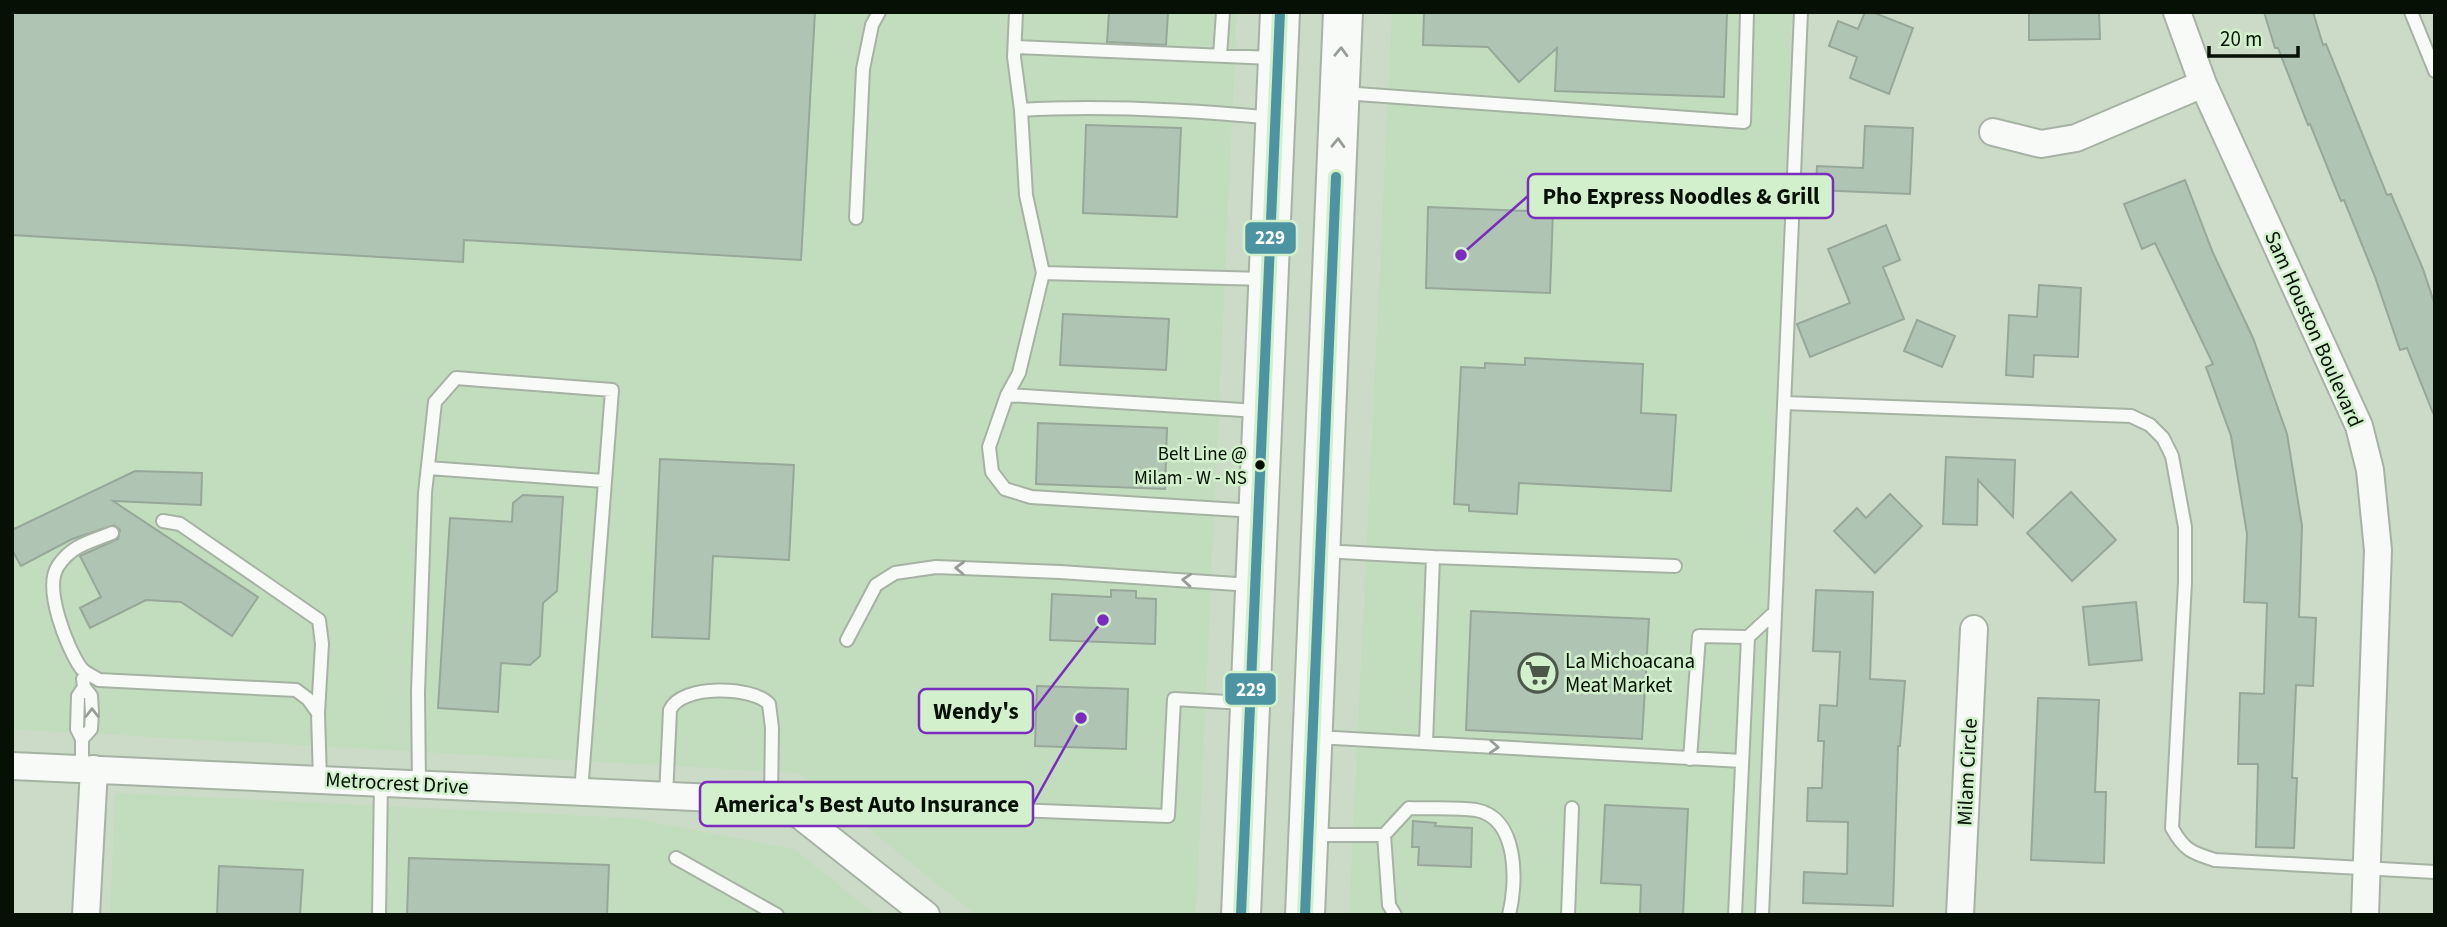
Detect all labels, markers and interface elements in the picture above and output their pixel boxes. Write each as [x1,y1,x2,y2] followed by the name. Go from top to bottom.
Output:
[2209,14,2298,58] scale bar
[2220,24,2262,54] text: 20 m
[1334,47,1349,58] one-way arrow
[1330,137,1345,148] one-way arrow
[1528,174,1833,218] callout: Pho Express Noodles & Grill
[1542,180,1820,213] text: Pho Express Noodles & Grill
[1244,221,1297,255] line badge: 229
[1255,225,1285,252] text: 229
[2257,226,2371,432] street label: Sam Houston Boulevard
[1134,441,1247,492] place label: Belt Line @ Milam - W - NS
[1253,458,1267,472] marker: Belt Line @ Milam - W - NS
[954,560,965,575] one-way arrow
[1181,573,1192,588] one-way arrow
[1565,646,1695,700] place label: La Michoacana Meat Market
[1517,652,1559,694] supermarket icon: La Michoacana Meat Market
[1224,672,1277,706] line badge: 229
[1236,677,1266,704] text: 229
[919,689,1033,733] callout: Wendy's
[933,695,1019,728] text: Wendy's
[84,707,99,718] one-way arrow
[1949,718,1985,826] street label: Milam Circle
[1488,739,1499,754] one-way arrow
[325,764,469,802] street label: Metrocrest Drive
[700,782,1033,826] callout: America's Best Auto Insurance
[714,788,1019,821] text: America's Best Auto Insurance

